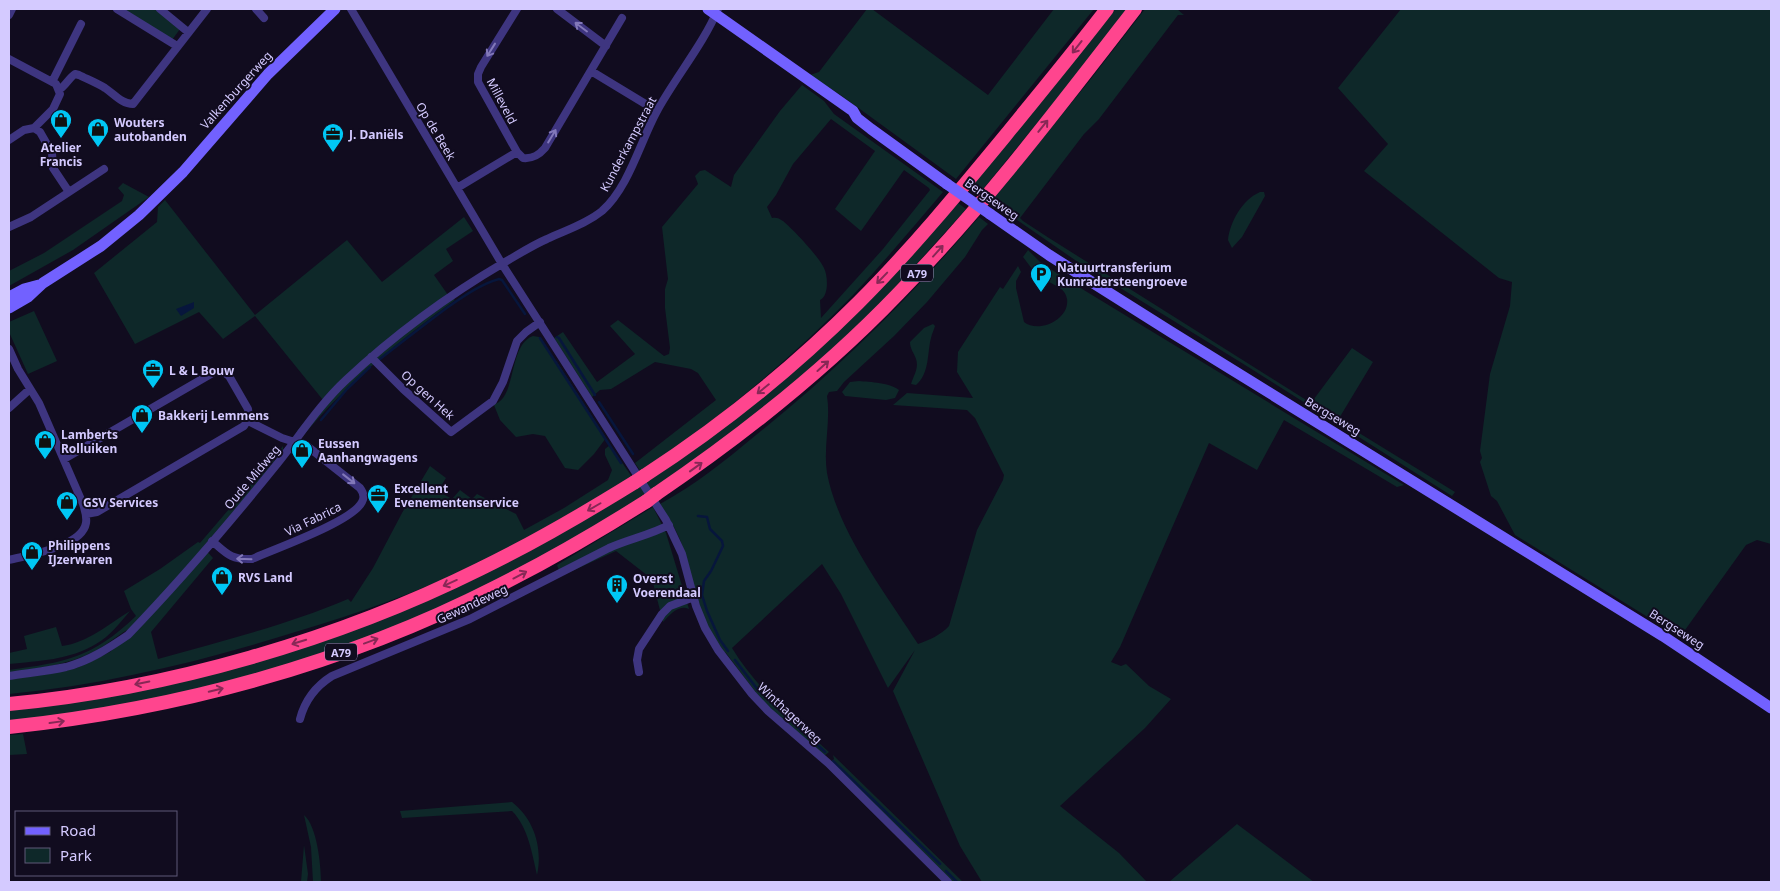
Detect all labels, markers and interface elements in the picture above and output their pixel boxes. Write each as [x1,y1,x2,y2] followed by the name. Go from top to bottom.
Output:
[575,22,588,33] one-way arrow
[1071,40,1082,53] one-way arrow
[486,43,496,57] one-way arrow
[196,47,276,133] street label: Valkenburgerweg
[483,75,521,127] street label: Milleveld
[596,93,661,195] street label: Kunderkampstraat
[412,99,460,164] street label: Op de Beek
[49,108,73,139] shop icon: Atelier Francis
[114,114,187,145] place label: Wouters autobanden
[86,117,110,148] shop icon: Wouters autobanden
[1037,120,1048,133] one-way arrow
[321,122,345,153] office icon: J. Daniëls
[348,126,404,143] place label: J. Daniëls
[548,130,558,144] one-way arrow
[40,139,82,170] place label: Atelier Francis
[961,174,1023,224] street label: Bergseweg
[932,244,944,257] one-way arrow
[1057,259,1188,290] place label: Natuurtransferium Kunradersteengroeve
[1029,262,1053,293] parking icon: Natuurtransferium Kunradersteengroeve
[901,264,933,282] road number: A79
[876,272,888,285] one-way arrow
[141,358,165,389] office icon: L & L Bouw
[817,360,830,371] one-way arrow
[169,362,235,379] place label: L & L Bouw
[398,366,459,424] street label: Op gen Hek
[757,383,770,394] one-way arrow
[1302,393,1364,439] street label: Bergseweg
[130,403,154,434] shop icon: Bakkerij Lemmens
[158,407,269,424] place label: Bakkerij Lemmens
[61,426,118,457] place label: Lamberts Rolluiken
[33,429,57,460] shop icon: Lamberts Rolluiken
[318,435,418,466] place label: Eussen Aanhangwagens
[290,438,314,469] shop icon: Eussen Aanhangwagens
[220,441,284,513] street label: Oude Midweg
[689,462,703,472] one-way arrow
[342,473,355,484] one-way arrow
[394,480,519,511] place label: Excellent Evenementenservice
[366,483,390,514] office icon: Excellent Evenementenservice
[55,490,79,521] shop icon: GSV Services
[83,494,158,511] place label: GSV Services
[282,498,344,540] street label: Via Fabrica
[587,503,601,513] one-way arrow
[48,537,113,568] place label: Philippens IJzerwaren
[20,540,44,571] shop icon: Philippens IJzerwaren
[236,554,252,563] one-way arrow
[210,565,234,596] shop icon: RVS Land
[238,569,293,586] place label: RVS Land
[512,570,527,580] one-way arrow
[633,570,701,601] place label: Overst Voerendaal
[605,573,629,604] building icon: Overst Voerendaal
[443,579,458,588] one-way arrow
[434,580,510,628] street label: Gewandeweg
[1646,605,1708,653] street label: Bergseweg
[363,636,379,645] one-way arrow
[291,638,307,647] one-way arrow
[325,644,357,660] road number: A79
[134,679,150,688] one-way arrow
[754,679,826,747] street label: Winthagerweg
[208,685,224,694] one-way arrow
[49,716,65,726] one-way arrow
[15,811,178,876] legend
[60,820,96,840] text: Road
[60,845,92,865] text: Park

